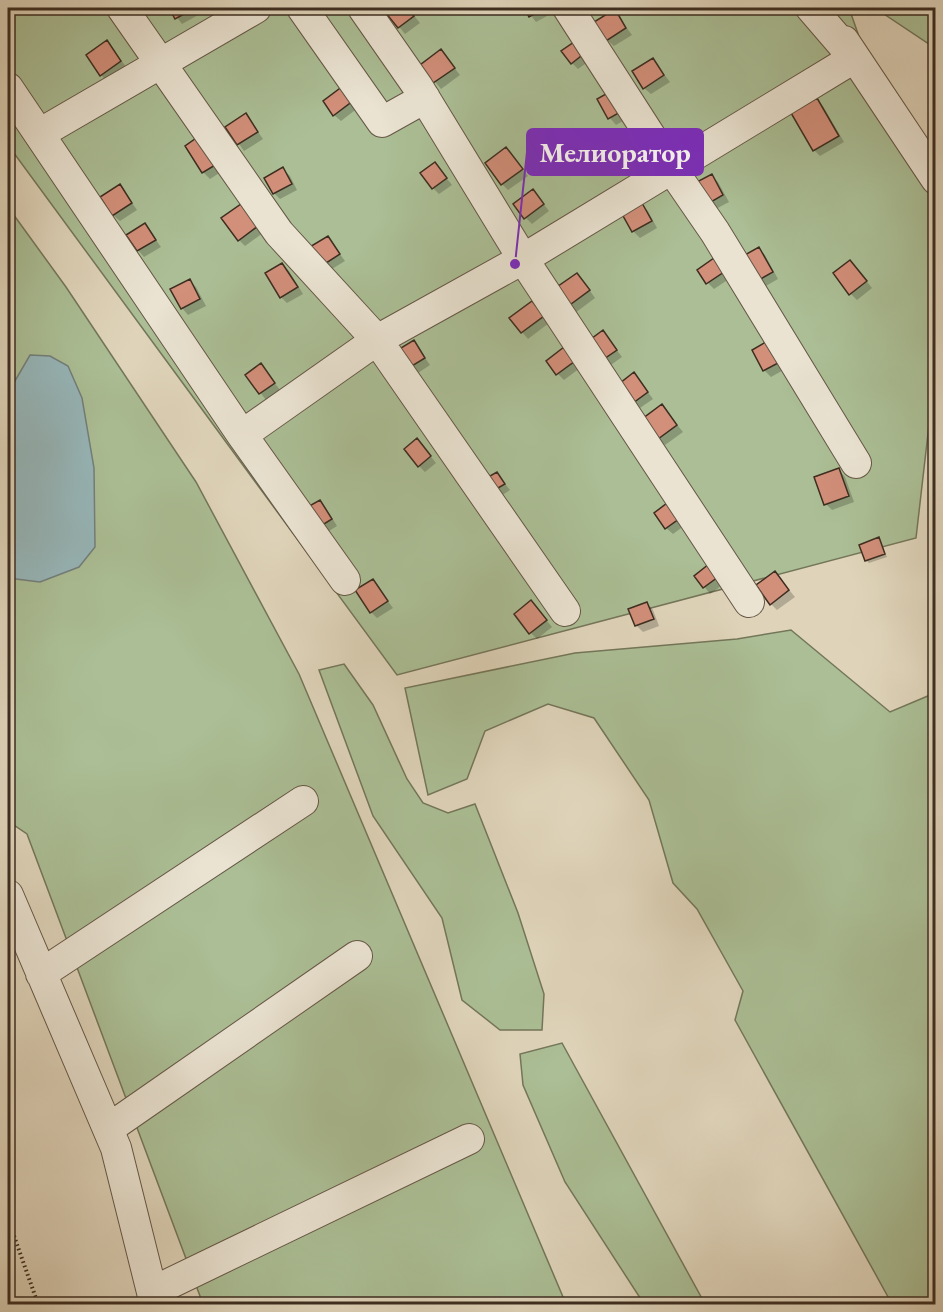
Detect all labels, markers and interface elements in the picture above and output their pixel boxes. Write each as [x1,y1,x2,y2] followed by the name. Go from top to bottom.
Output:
[527,129,703,175] callout: Мелиоратор
[539,134,691,170] text: Мелиоратор

